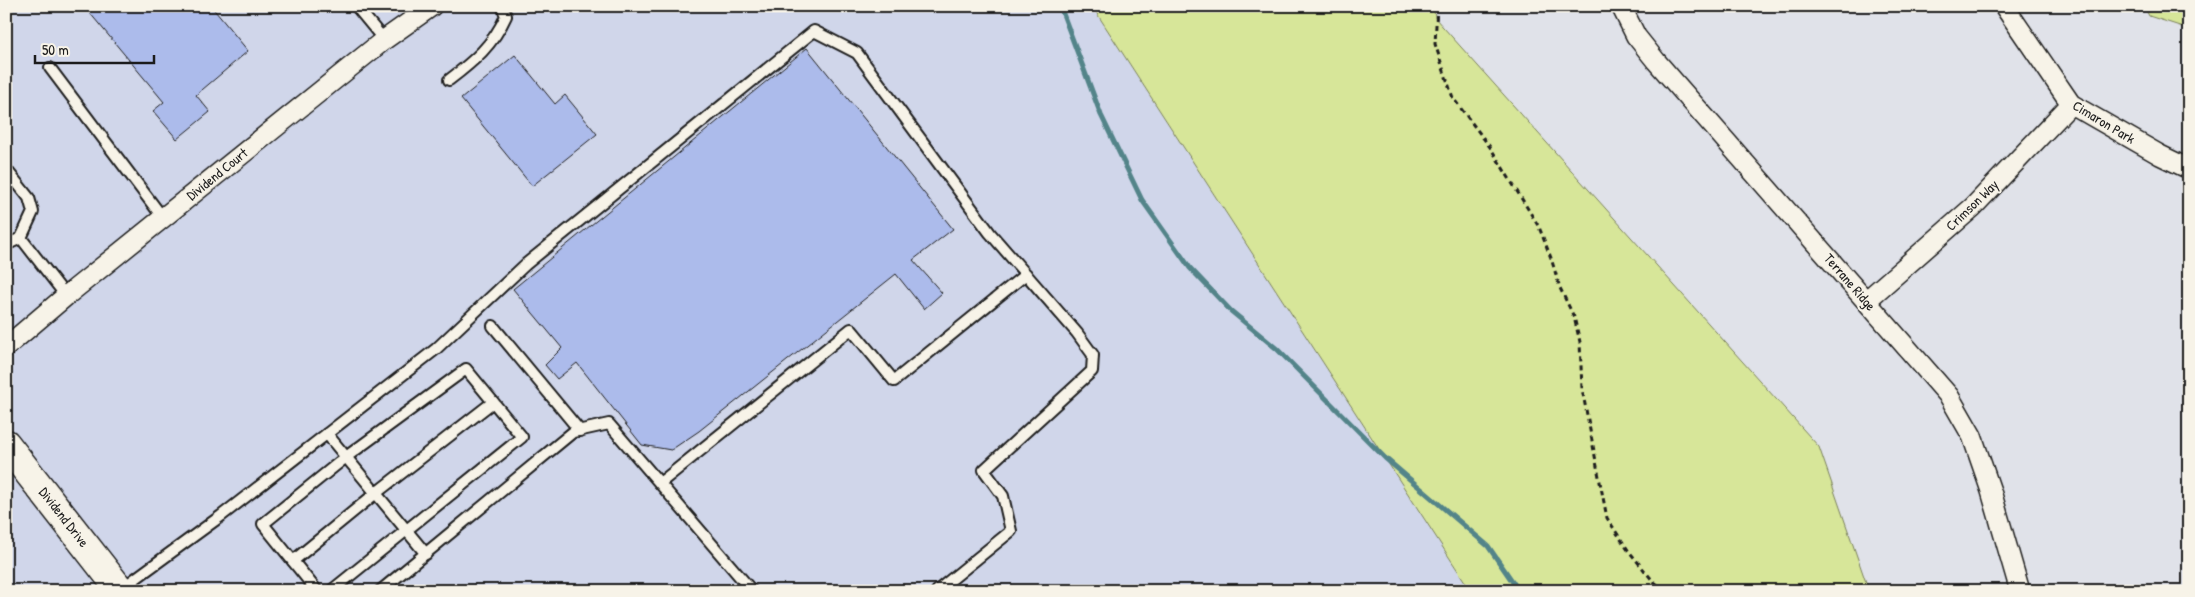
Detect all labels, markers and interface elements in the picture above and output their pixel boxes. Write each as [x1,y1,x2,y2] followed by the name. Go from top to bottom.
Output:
[35,32,154,64] scale bar
[42,39,69,60] text: 50 m
[2069,95,2139,148] street label: Cimaron Park
[182,143,251,204] street label: Dividend Court
[1941,175,2003,235] street label: Crimson Way
[1819,249,1881,315] street label: Terrane Ridge
[35,483,94,551] street label: Dividend Drive

